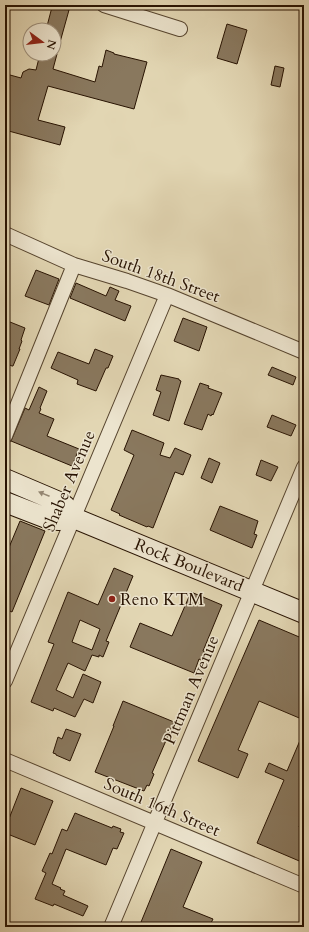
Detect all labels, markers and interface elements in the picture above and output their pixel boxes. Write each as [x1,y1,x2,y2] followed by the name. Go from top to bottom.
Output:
[22,22,62,62] north arrow
[43,38,60,51] text: N
[99,244,224,308] street label: South 18th Street
[37,427,101,535] street label: Shaber Avenue
[37,491,49,497] one-way arrow
[131,533,247,597] street label: Rock Boulevard
[120,588,204,611] place label: Reno KTM
[107,594,117,604] marker: Reno KTM
[158,632,224,748] street label: Pittman Avenue
[100,772,224,842] street label: South 16th Street

